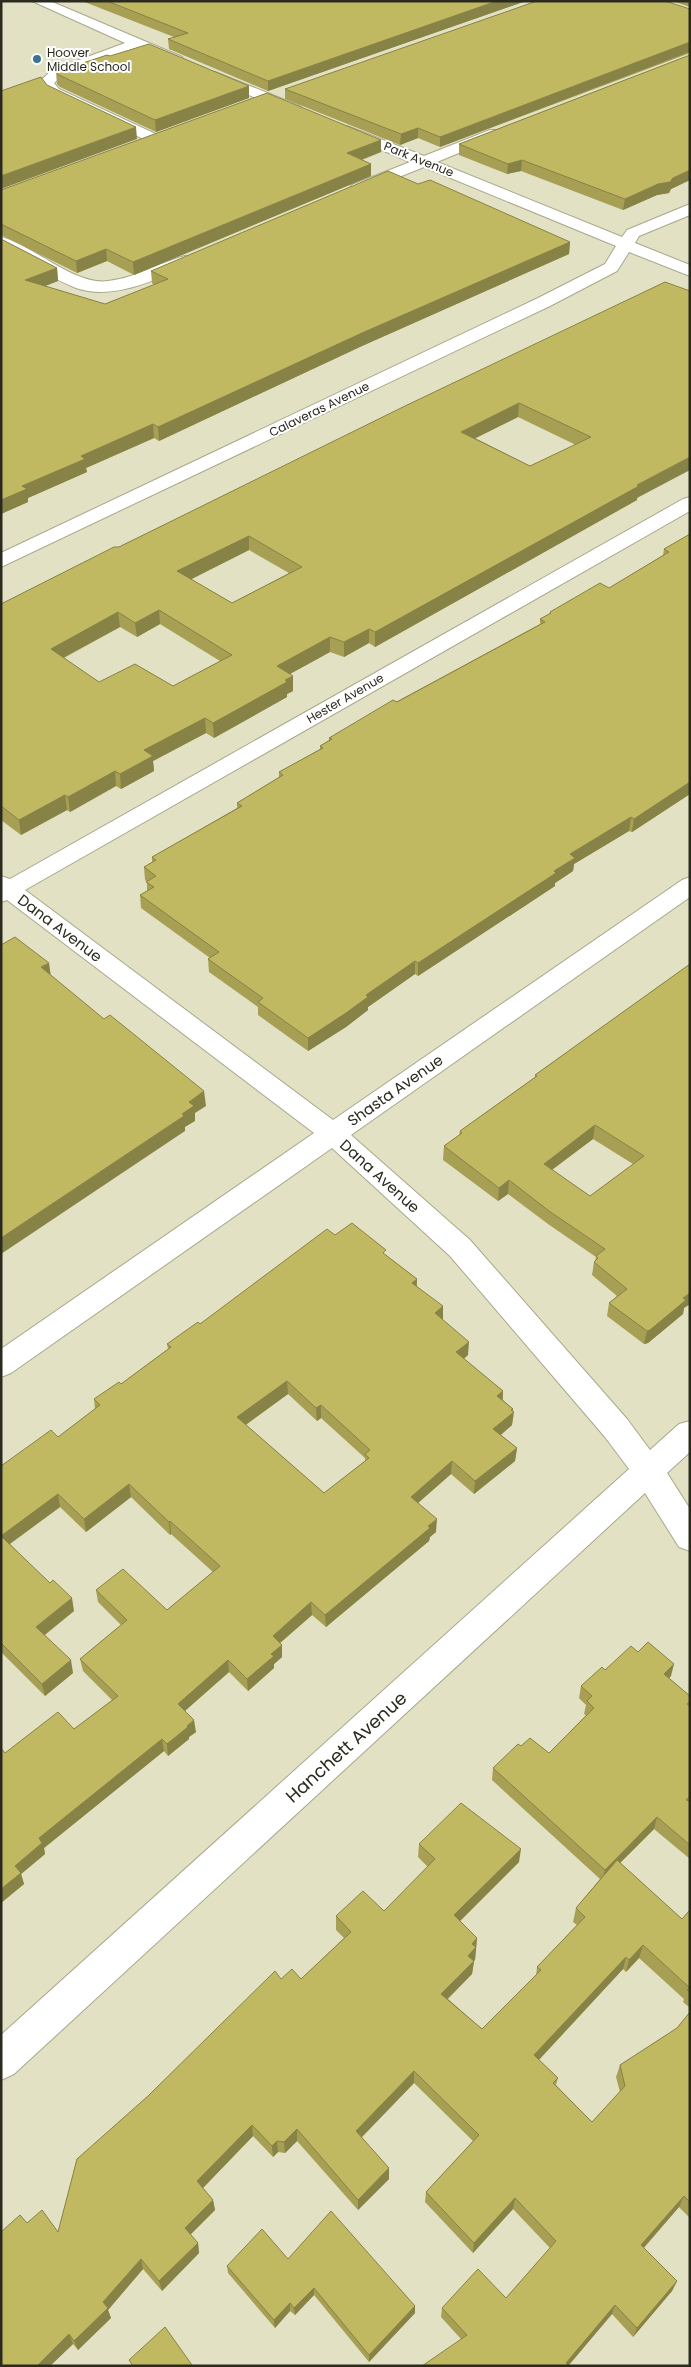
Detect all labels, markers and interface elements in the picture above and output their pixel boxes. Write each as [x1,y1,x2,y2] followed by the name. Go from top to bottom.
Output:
[47,44,130,75] place label: Hoover Middle School
[31,53,43,65] marker: Hoover Middle School
[382,137,456,181] street label: Park Avenue
[266,377,372,441] street label: Calaveras Avenue
[303,669,387,727] street label: Hester Avenue
[13,889,107,967] street label: Dana Avenue
[343,1049,447,1131] street label: Shasta Avenue
[336,1134,424,1218] street label: Dana Avenue
[280,1686,412,1808] street label: Hanchett Avenue

